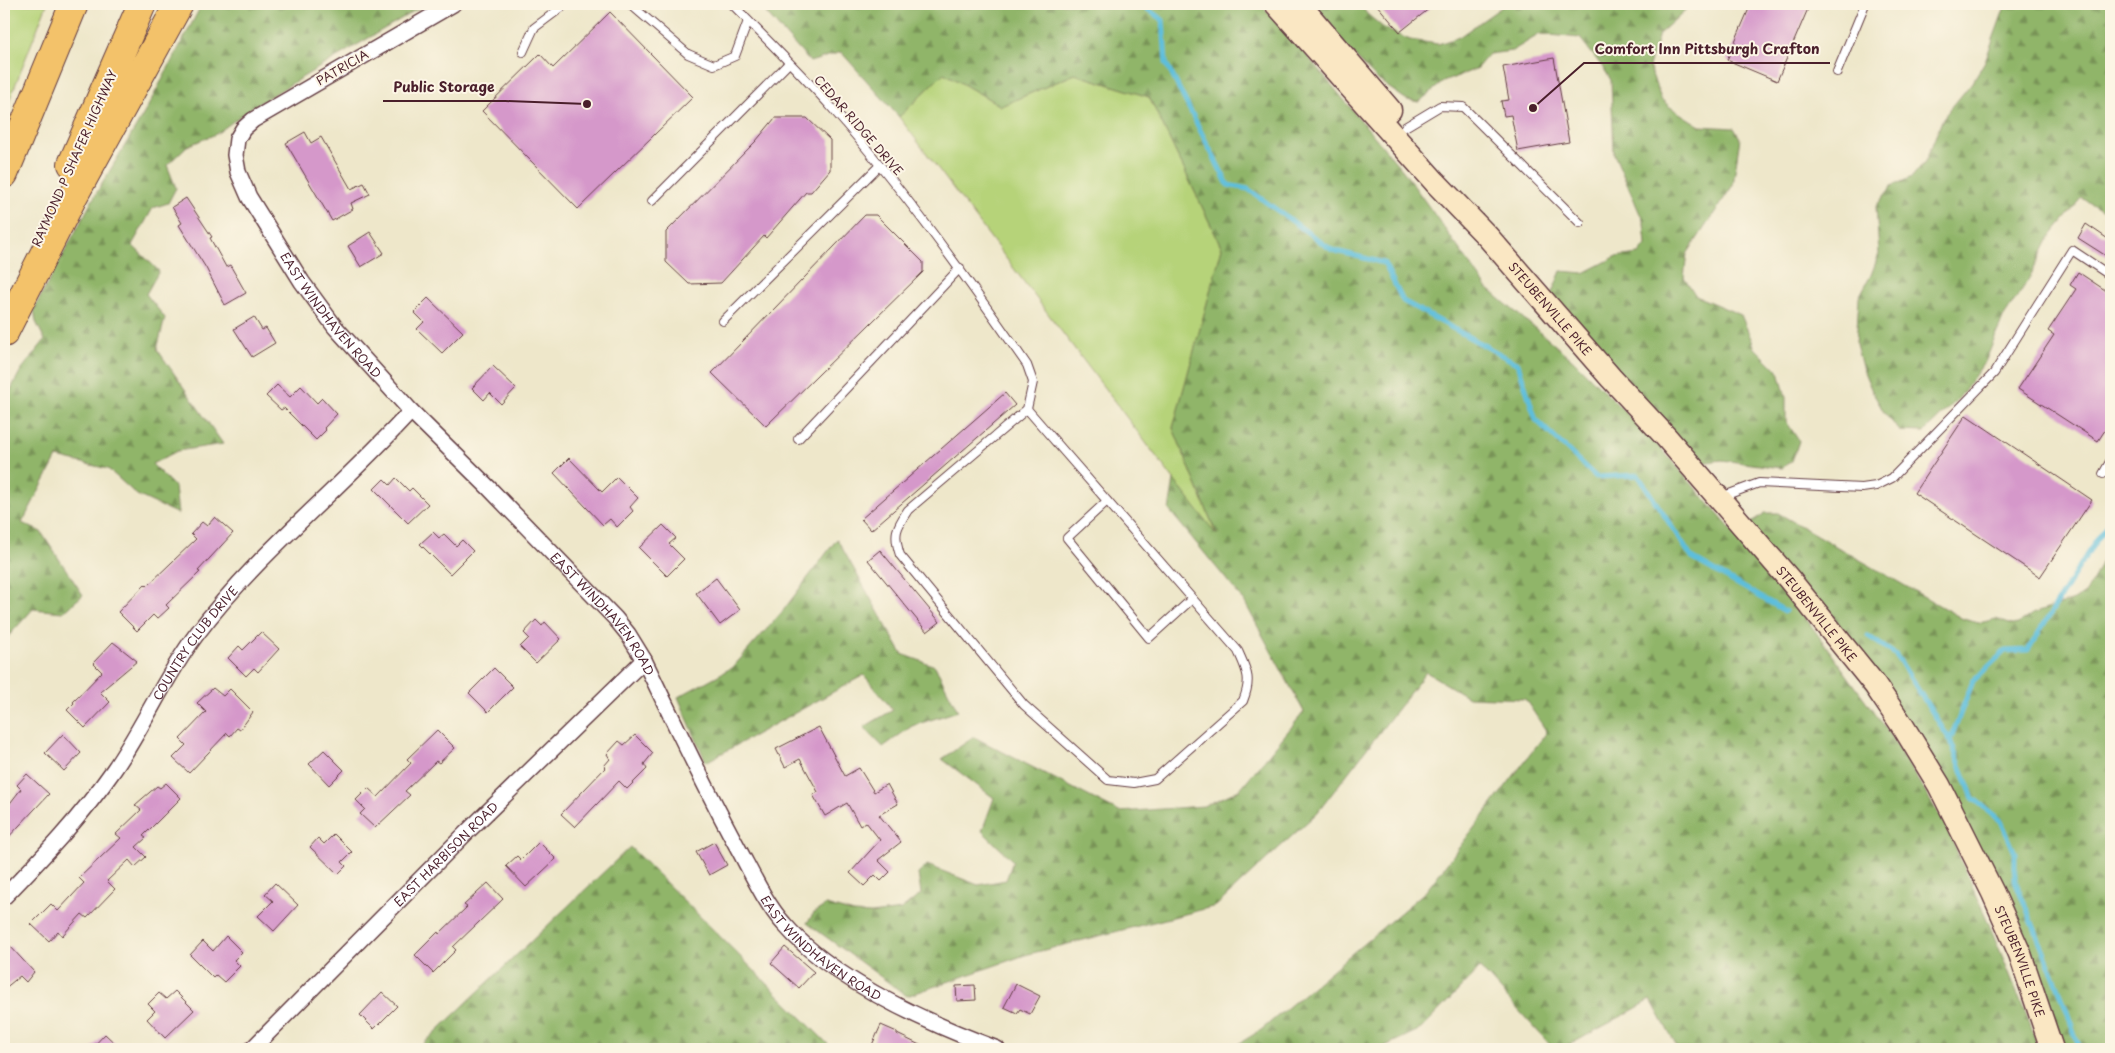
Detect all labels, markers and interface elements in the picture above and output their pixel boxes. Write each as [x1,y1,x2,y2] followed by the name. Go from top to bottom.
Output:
[1584,34,1830,63] callout: Comfort Inn Pittsburgh Crafton
[1594,38,1820,59] text: Comfort Inn Pittsburgh Crafton
[313,45,371,89] street label: PATRICIA
[27,66,121,249] street label: RAYMOND P SHAFER HIGHWAY
[810,71,908,179] street label: CEDAR RIDGE DRIVE
[383,72,505,101] callout: Public Storage
[393,76,495,97] text: Public Storage
[276,248,386,382] street label: EAST WINDHAVEN ROAD
[1505,258,1596,359] street label: STEUBENVILLE PIKE
[547,548,659,678] street label: EAST WINDHAVEN ROAD
[1772,562,1861,665] street label: STEUBENVILLE PIKE
[148,582,242,703] street label: COUNTRY CLUB DRIVE
[389,798,502,910] street label: EAST HARBISON ROAD
[756,892,885,1005] street label: EAST WINDHAVEN ROAD
[1990,902,2050,1020] street label: STEUBENVILLE PIKE

